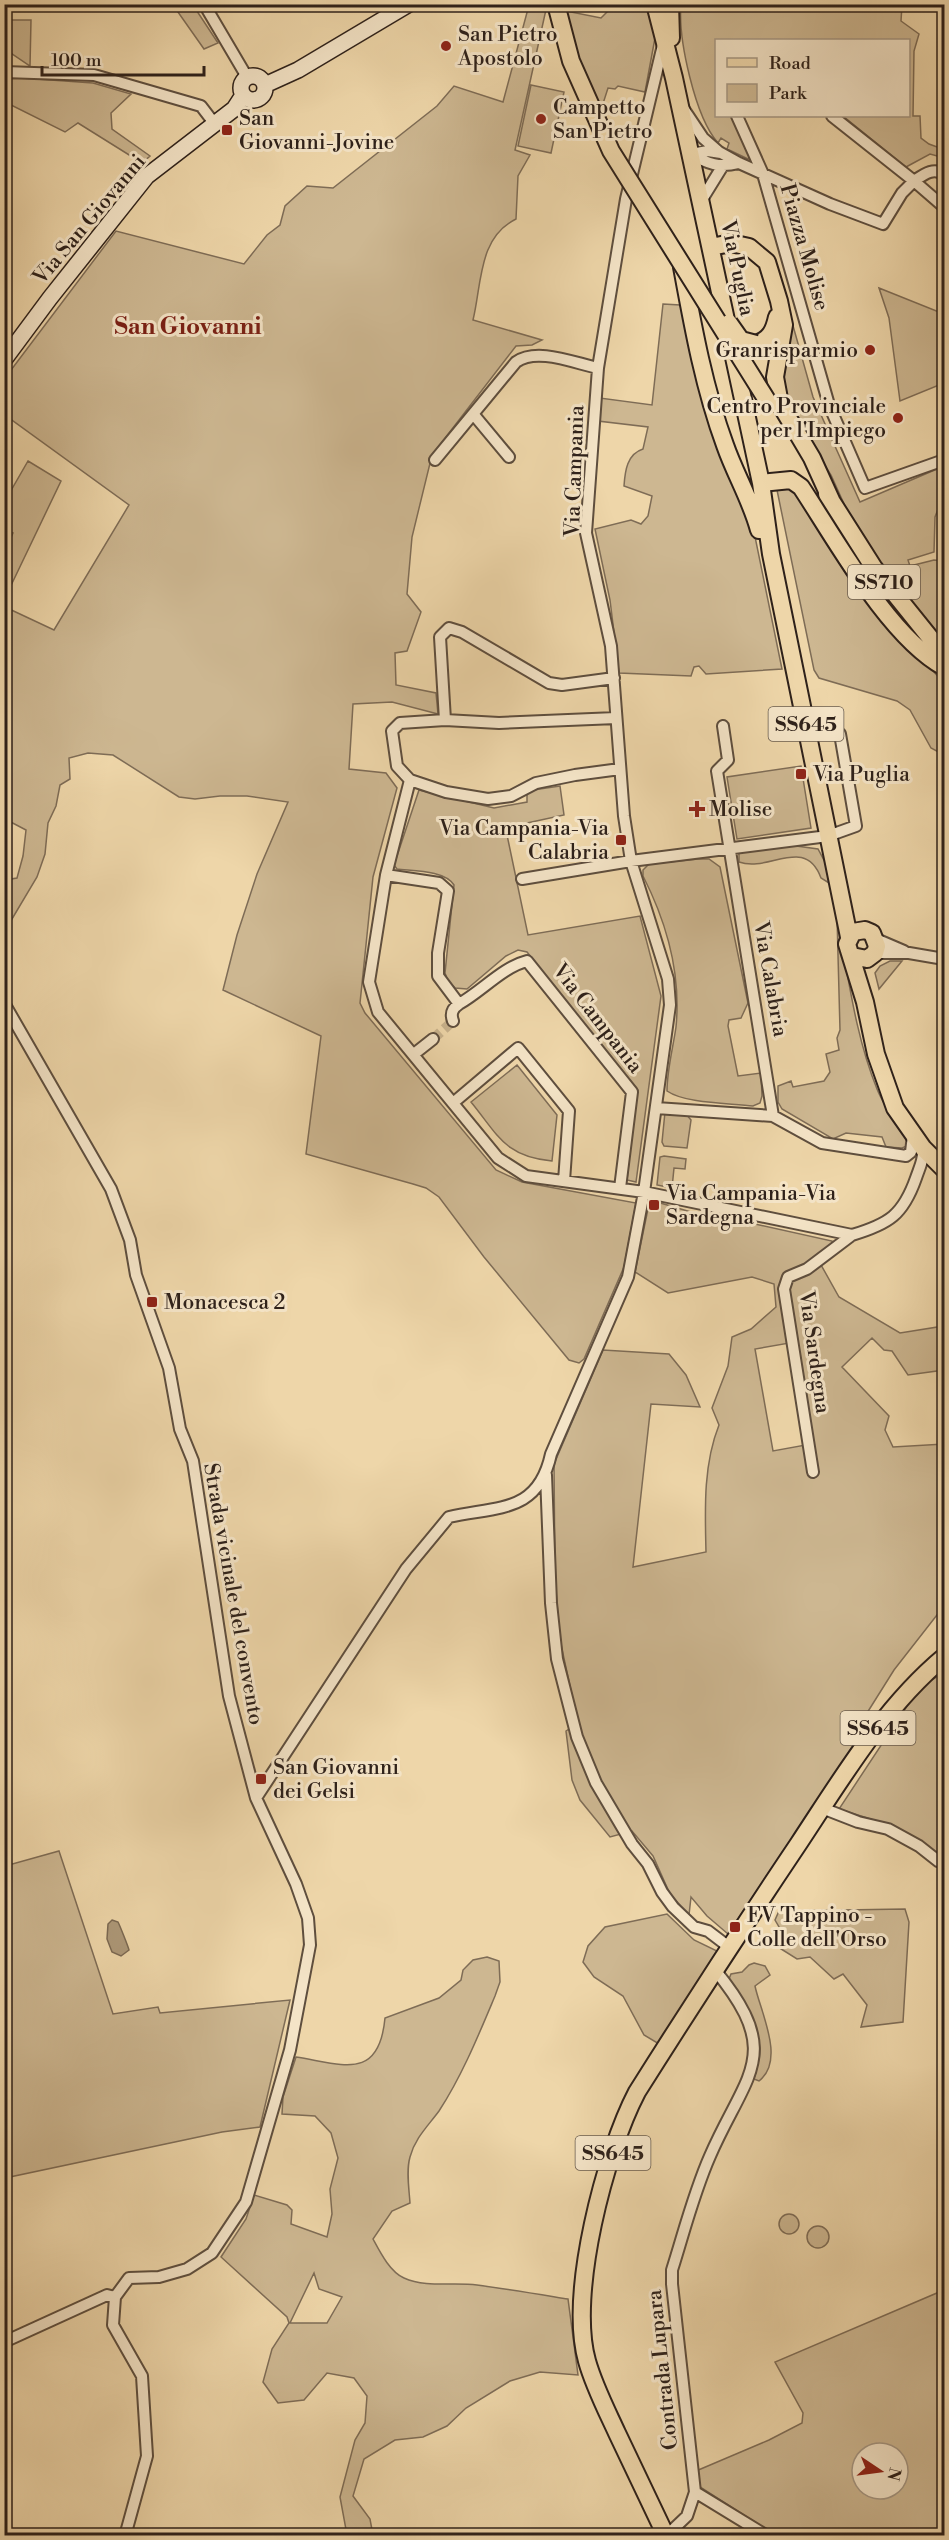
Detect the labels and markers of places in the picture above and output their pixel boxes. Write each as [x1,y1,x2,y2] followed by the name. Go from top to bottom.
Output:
[457,22,557,72] place label: San Pietro Apostolo
[439,39,453,53] marker: San Pietro Apostolo
[553,95,652,145] place label: Campetto San Pietro
[239,106,394,156] place label: San Giovanni-Jovine
[534,112,548,126] marker: Campetto San Pietro
[220,123,234,137] marker: San Giovanni-Jovine
[715,338,858,364] place label: Granrisparmio
[863,343,877,357] marker: Granrisparmio
[707,394,886,444] place label: Centro Provinciale per l'Impiego
[891,411,905,425] marker: Centro Provinciale per l'Impiego
[812,762,910,788] place label: Via Puglia
[794,767,808,781] marker: Via Puglia
[709,797,772,823] place label: Molise
[690,802,704,816] marker: Molise
[438,816,609,866] place label: Via Campania-Via Calabria
[614,833,628,847] marker: Via Campania-Via Calabria
[665,1181,836,1231] place label: Via Campania-Via Sardegna
[647,1198,661,1212] marker: Via Campania-Via Sardegna
[164,1290,285,1316] place label: Monacesca 2
[145,1295,159,1309] marker: Monacesca 2
[273,1755,399,1805] place label: San Giovanni dei Gelsi
[254,1772,268,1786] marker: San Giovanni dei Gelsi
[747,1903,887,1953] place label: FV Tappino - Colle dell'Orso
[728,1920,742,1934] marker: FV Tappino - Colle dell'Orso

